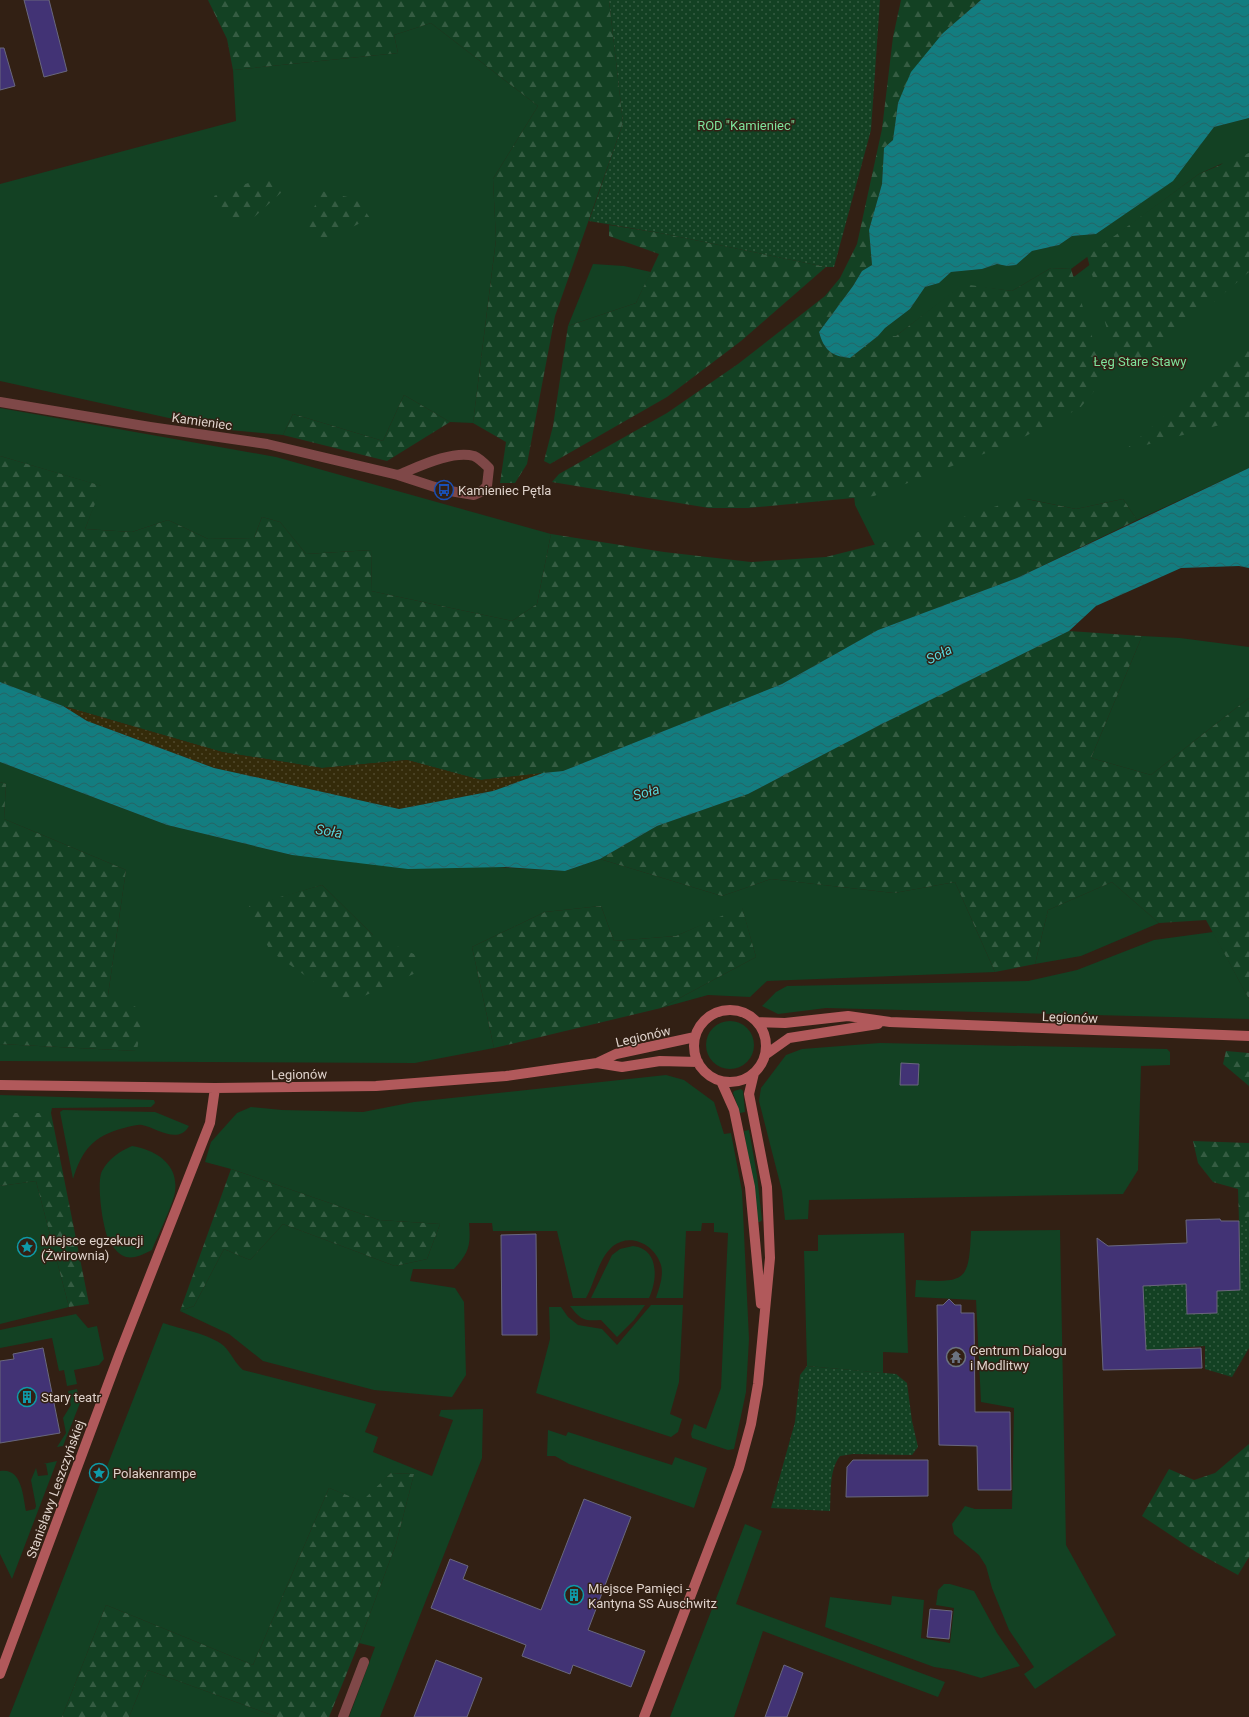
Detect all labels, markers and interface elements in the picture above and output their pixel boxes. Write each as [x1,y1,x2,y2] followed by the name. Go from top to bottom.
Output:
[697,118,795,133] park label: ROD "Kamieniec"
[1094,354,1186,369] park label: Łęg Stare Stawy
[171,410,233,433] street label: Kamieniec
[433,479,455,501] bus stop icon: Kamieniec Pętla
[458,483,551,498] place label: Kamieniec Pętla
[923,641,955,667] water label: Soła
[631,781,661,803] water label: Soła
[314,821,344,841] water label: Soła
[1042,1009,1099,1026] street label: Legionów
[614,1023,672,1050] street label: Legionów
[271,1067,327,1082] street label: Legionów
[41,1233,143,1263] place label: Miejsce egzekucji (Żwirownia)
[16,1236,38,1258] place icon: Miejsce egzekucji (Żwirownia)
[970,1343,1067,1373] place label: Centrum Dialogu i Modlitwy
[945,1346,967,1368] temple icon: Centrum Dialogu i Modlitwy
[16,1386,38,1408] building icon: Stary teatr
[41,1390,101,1405] place label: Stary teatr
[23,1418,87,1560] street label: Stanisławy Leszczyńskiej
[88,1462,110,1484] place icon: Polakenrampe
[113,1466,196,1481] place label: Polakenrampe
[588,1581,717,1611] place label: Miejsce Pamięci - Kantyna SS Auschwitz
[563,1584,585,1606] building icon: Miejsce Pamięci - Kantyna SS Auschwitz

